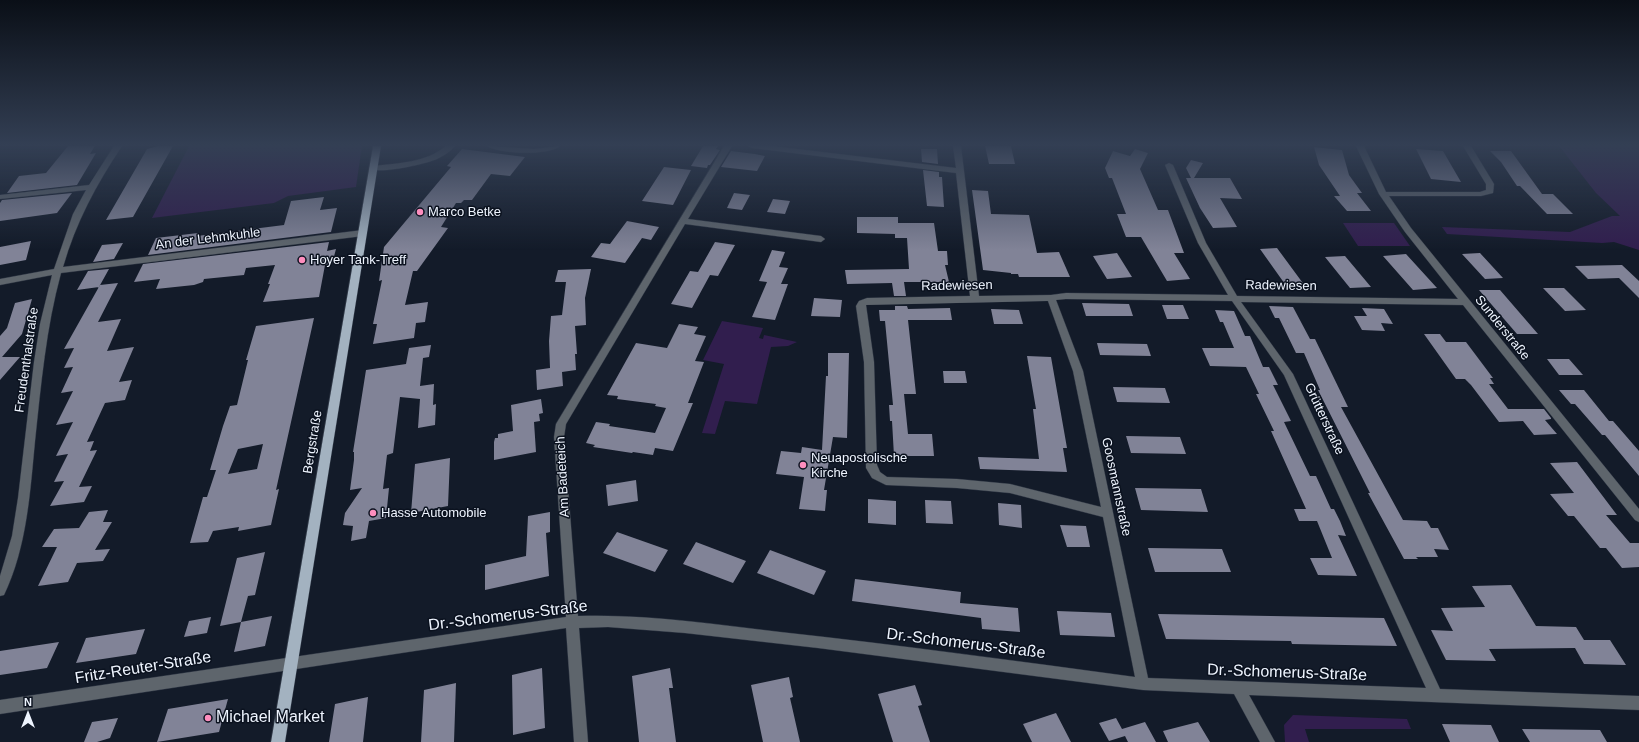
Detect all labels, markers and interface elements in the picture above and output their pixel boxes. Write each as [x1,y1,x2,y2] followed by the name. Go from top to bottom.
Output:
[428,204,501,220] place label: Marco Betke
[415,207,425,217] marker: Marco Betke
[155,225,261,253] street label: An der Lehmkuhle
[310,252,406,268] place label: Hoyer Tank-Treff
[297,255,307,265] marker: Hoyer Tank-Treff
[921,278,993,294] street label: Radewiesen
[1245,278,1317,294] street label: Radewiesen
[1471,292,1533,364] street label: Sunderstraße
[12,306,42,414] street label: Freudenthalstraße
[1301,381,1347,457] street label: Grütterstraße
[300,409,326,475] street label: Bergstraße
[553,436,573,518] street label: Am Badeteich
[1098,436,1134,538] street label: Goosmannstraße
[811,450,907,481] place label: Neuapostolische Kirche
[798,460,808,470] marker: Neuapostolische Kirche
[381,505,486,521] place label: Hasse Automobile
[368,508,378,518] marker: Hasse Automobile
[427,597,589,635] street label: Dr.-Schomerus-Straße
[885,625,1047,663] street label: Dr.-Schomerus-Straße
[73,648,213,688] street label: Fritz-Reuter-Straße
[1207,661,1367,685] street label: Dr.-Schomerus-Straße
[8,694,48,734] north arrow
[24,696,32,708] text: N
[216,708,324,728] place label: Michael Market
[203,713,213,723] marker: Michael Market

